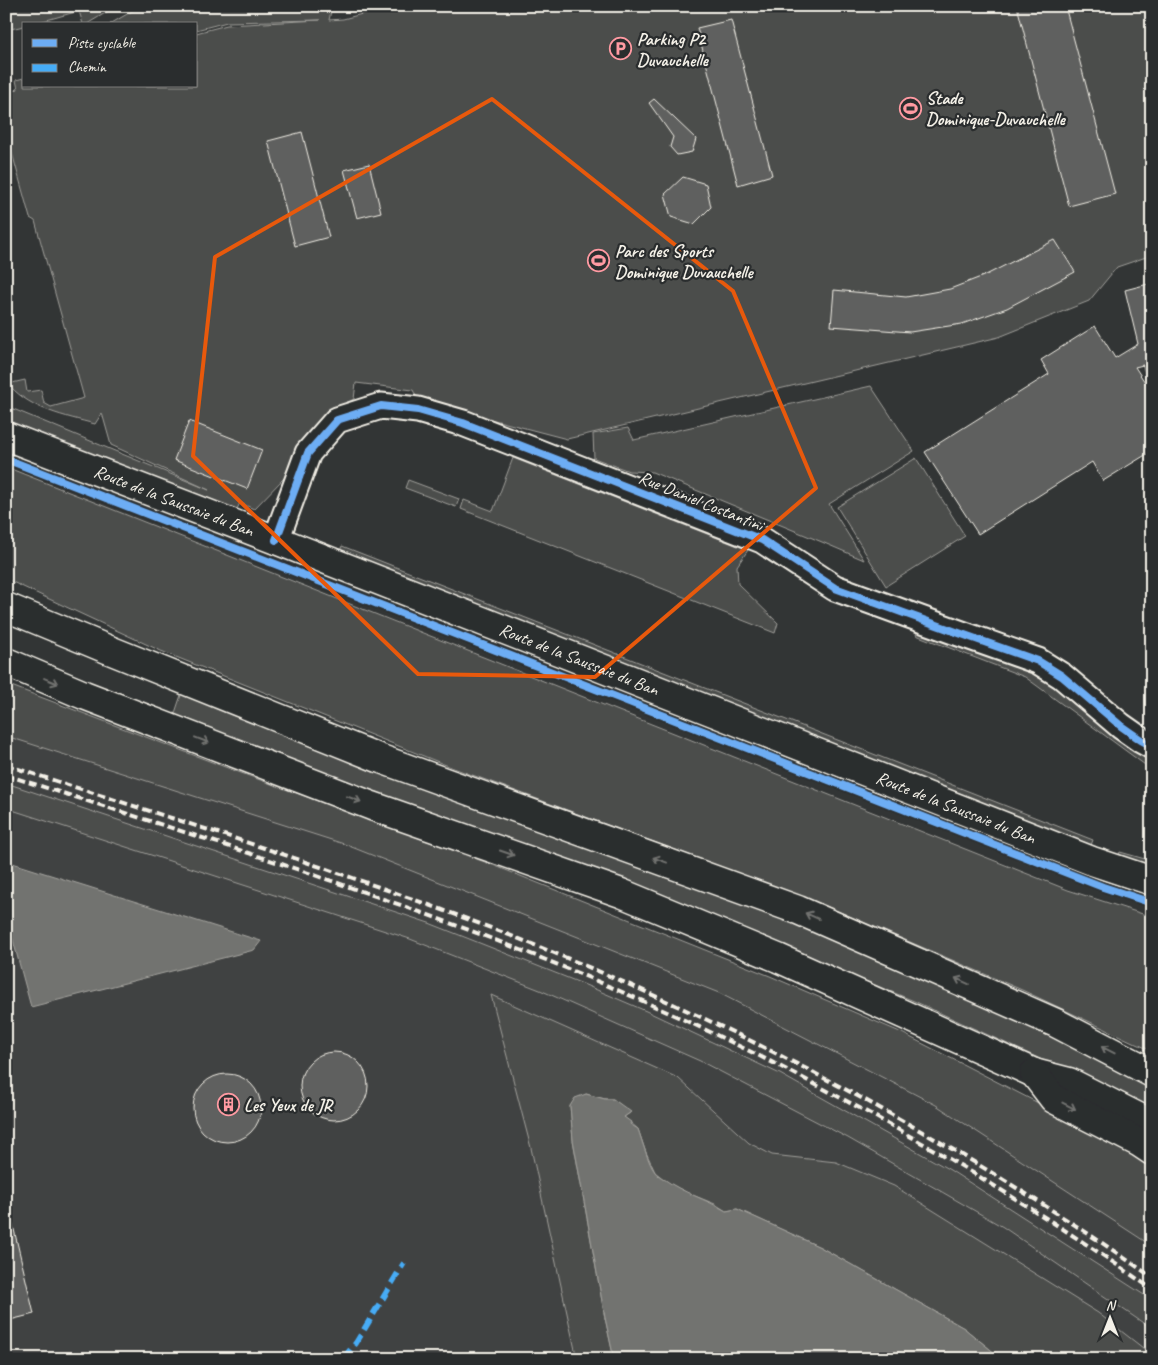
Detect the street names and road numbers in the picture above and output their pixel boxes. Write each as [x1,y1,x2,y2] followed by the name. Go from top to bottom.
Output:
[91,460,258,542] street label: Route de la Saussaie du Ban
[636,466,769,537] street label: Rue Daniel Costantini
[496,618,663,701] street label: Route de la Saussaie du Ban
[873,766,1040,849] street label: Route de la Saussaie du Ban

